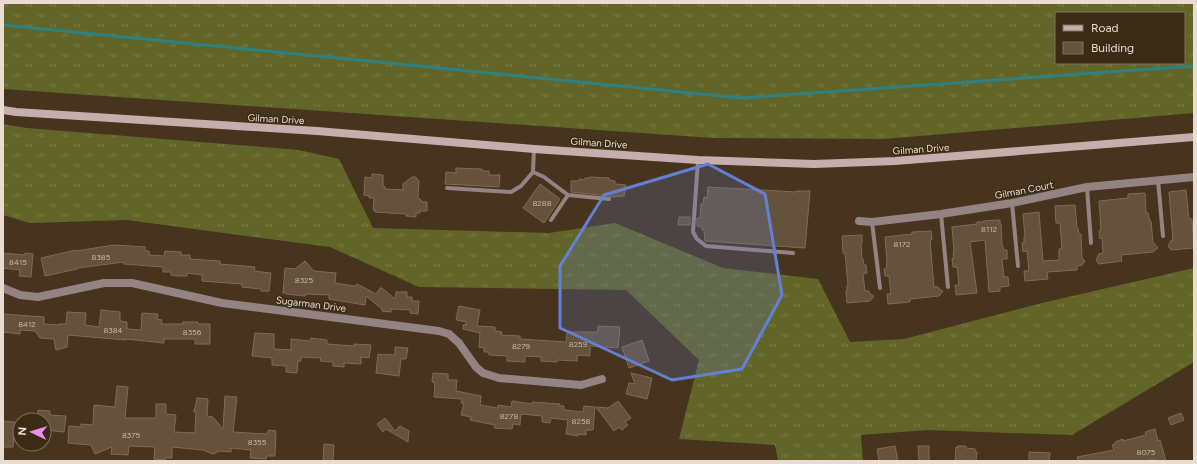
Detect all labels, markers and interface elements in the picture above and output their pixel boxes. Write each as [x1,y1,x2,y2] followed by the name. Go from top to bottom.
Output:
[1055,12,1185,64] legend
[1091,21,1119,35] text: Road
[1091,41,1134,55] text: Building
[247,111,305,127] street label: Gilman Drive
[570,135,628,152] street label: Gilman Drive
[892,140,950,157] street label: Gilman Drive
[994,178,1055,202] street label: Gilman Court
[532,198,552,208] house number: 8288
[981,224,997,234] house number: 8112
[894,239,910,249] house number: 8172
[92,252,111,262] house number: 8385
[9,257,27,267] house number: 8415
[295,275,314,285] house number: 8325
[275,293,347,315] street label: Sugarman Drive
[18,319,36,329] house number: 8412
[103,325,123,335] house number: 8384
[183,327,202,337] house number: 8356
[569,339,588,349] house number: 8259
[512,341,531,351] house number: 8279
[500,411,518,421] house number: 8278
[12,412,52,452] north arrow
[572,416,591,426] house number: 8258
[16,427,29,436] text: N
[122,430,140,440] house number: 8375
[248,437,267,447] house number: 8355
[1137,447,1156,457] house number: 8075

